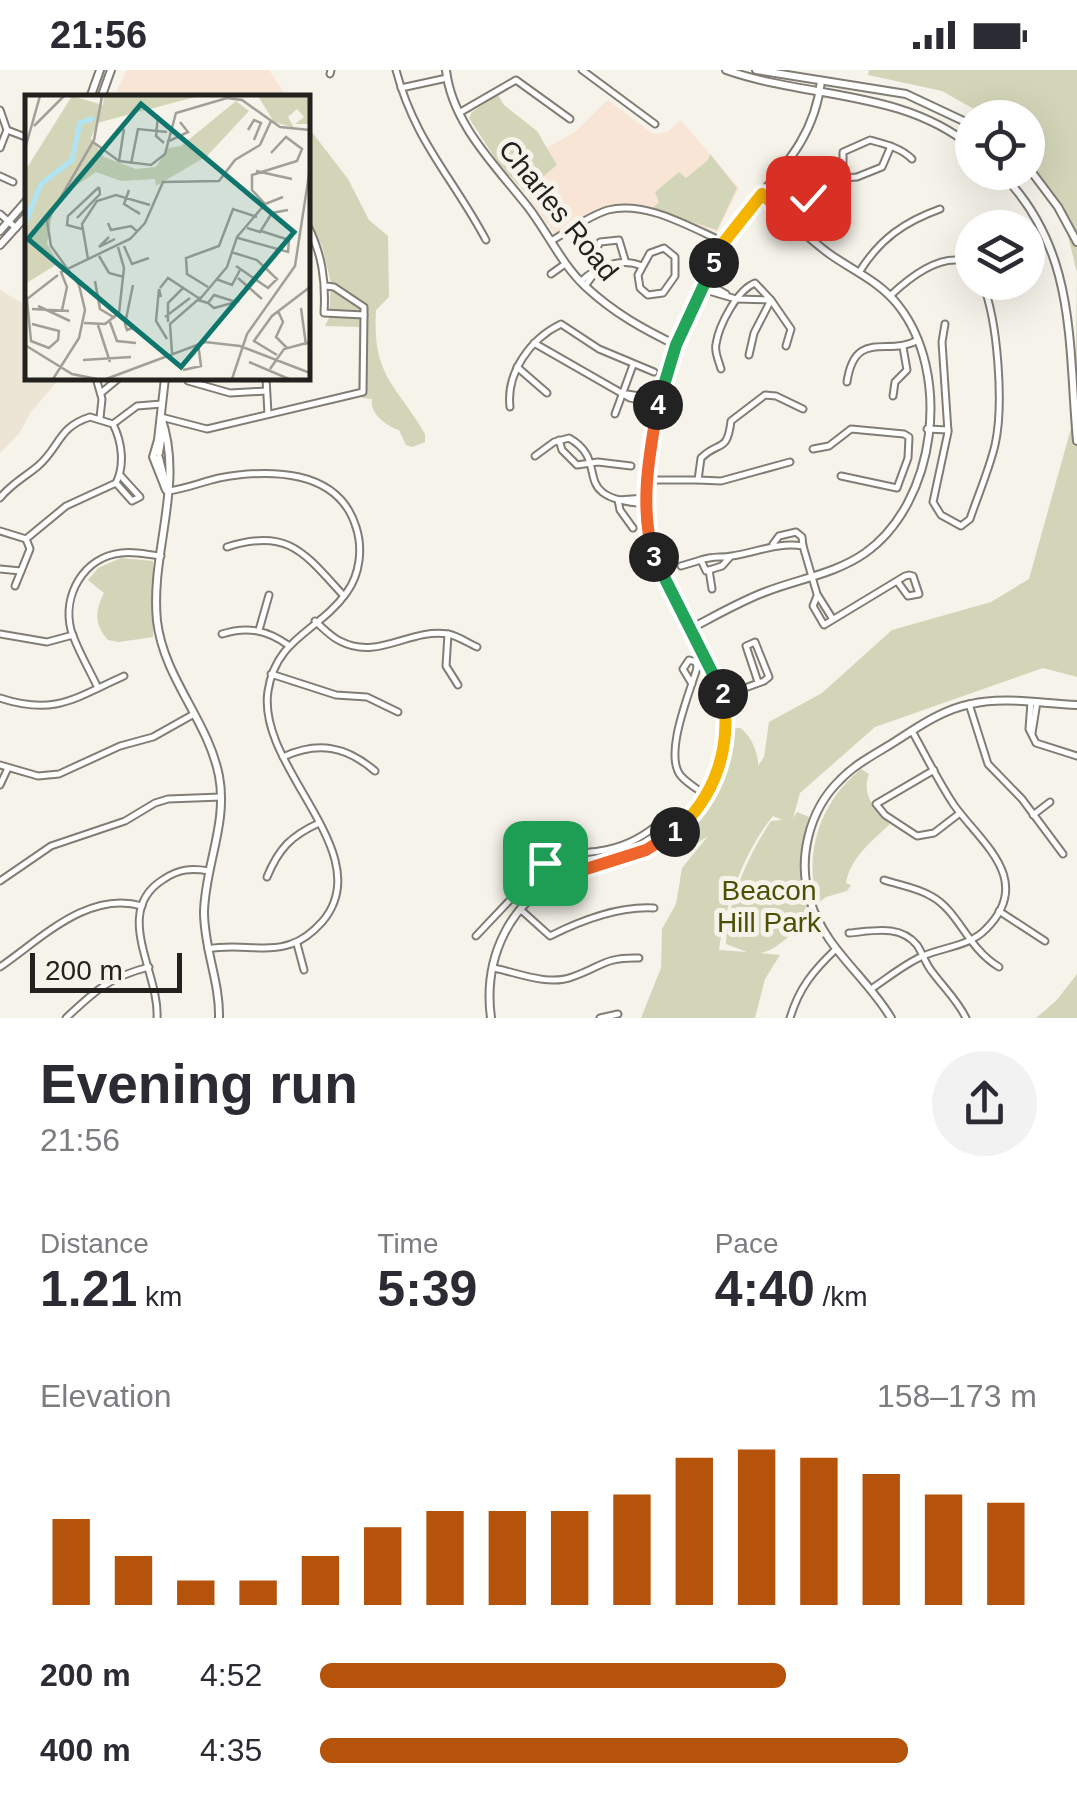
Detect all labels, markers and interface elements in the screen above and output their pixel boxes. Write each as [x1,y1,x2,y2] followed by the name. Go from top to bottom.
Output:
[50,14,147,56] text: 21:56
[25,95,310,380] inset map
[955,100,1045,300] map controls
[955,100,1045,190] button: locate
[493,134,625,287] street label: Charles Road
[766,156,851,241] pin
[781,171,836,226] icon: check
[955,210,1045,300] button: layers
[689,238,739,288] pin: 5
[706,247,722,278] text: 5
[633,380,683,430] pin: 4
[650,389,666,420] text: 4
[629,532,679,582] pin: 3
[646,541,662,572] text: 3
[698,669,748,719] pin: 2
[715,678,731,709] text: 2
[650,807,700,857] pin: 1
[667,816,683,847] text: 1
[503,821,588,906] pin
[518,836,573,891] icon: arrive
[717,875,822,938] park label: Beacon Hill Park
[30,948,182,993] scale bar
[45,955,123,986] text: 200 m
[932,1051,1037,1156] button: share
[40,1053,358,1115] text: Evening run
[40,1122,120,1158] text: 21:56
[40,1228,149,1259] text: Distance
[377,1228,439,1259] text: Time
[715,1228,778,1259] text: Pace
[40,1261,137,1317] text: 1.21
[377,1261,477,1317] text: 5:39
[715,1261,815,1317] text: 4:40
[137,1281,182,1312] text: km
[815,1281,868,1312] text: /km
[40,1378,172,1414] text: Elevation
[877,1378,1037,1414] text: 158–173 m
[40,1657,131,1693] text: 200 m
[200,1657,262,1693] text: 4:52
[40,1732,131,1768] text: 400 m
[200,1732,262,1768] text: 4:35

